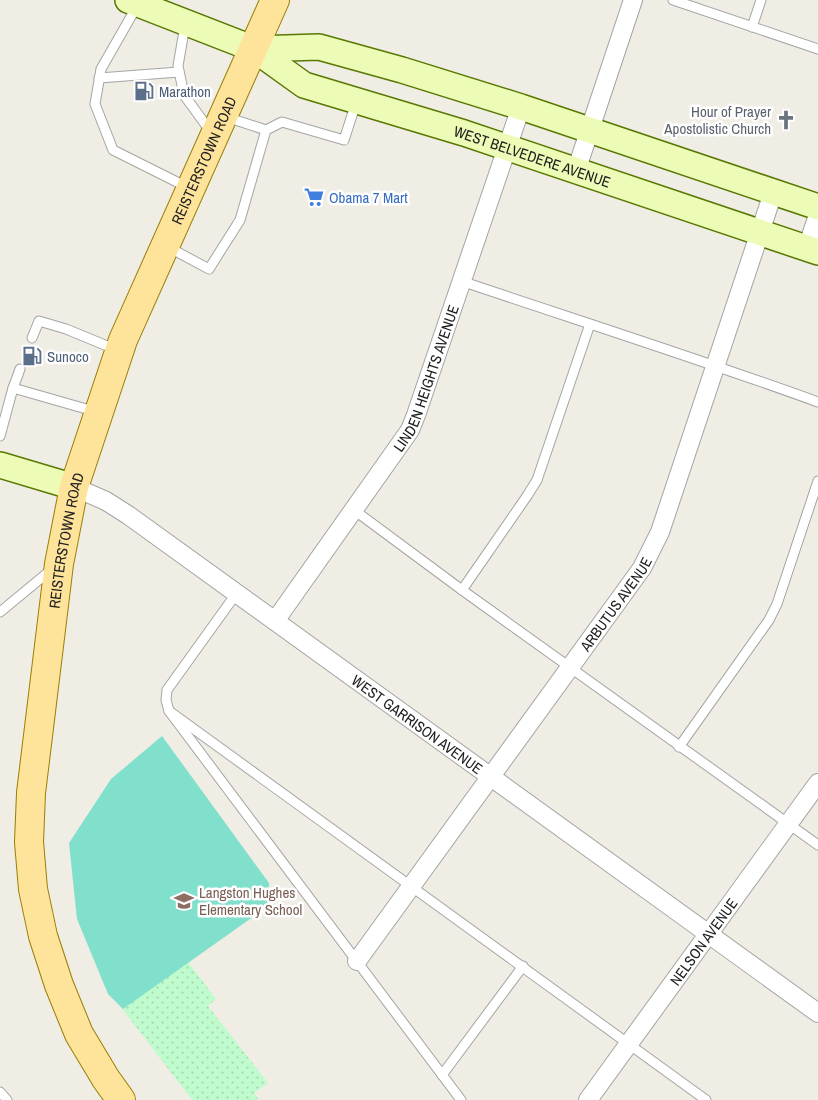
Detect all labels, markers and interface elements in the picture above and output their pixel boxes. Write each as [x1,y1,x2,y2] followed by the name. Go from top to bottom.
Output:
[133,80,155,102] fuel station icon: Marathon
[159,81,211,102] place label: Marathon
[166,93,241,228] street label: REISTERSTOWN ROAD
[663,101,771,139] place label: Hour of Prayer Apostolistic Church
[775,109,797,131] church icon: Hour of Prayer Apostolistic Church
[451,120,614,192] street label: WEST BELVEDERE AVENUE
[303,186,325,208] supermarket icon: Obama 7 Mart
[329,187,408,208] place label: Obama 7 Mart
[388,302,463,455] street label: LINDEN HEIGHTS AVENUE
[21,345,43,367] fuel station icon: Sunoco
[47,346,89,367] place label: Sunoco
[43,470,89,610] street label: REISTERSTOWN ROAD
[574,553,656,656] street label: ARBUTUS AVENUE
[348,669,487,778] street label: WEST GARRISON AVENUE
[199,882,302,920] place label: Langston Hughes Elementary School
[173,890,195,912] school or university icon: Langston Hughes Elementary School
[664,893,742,989] street label: NELSON AVENUE

